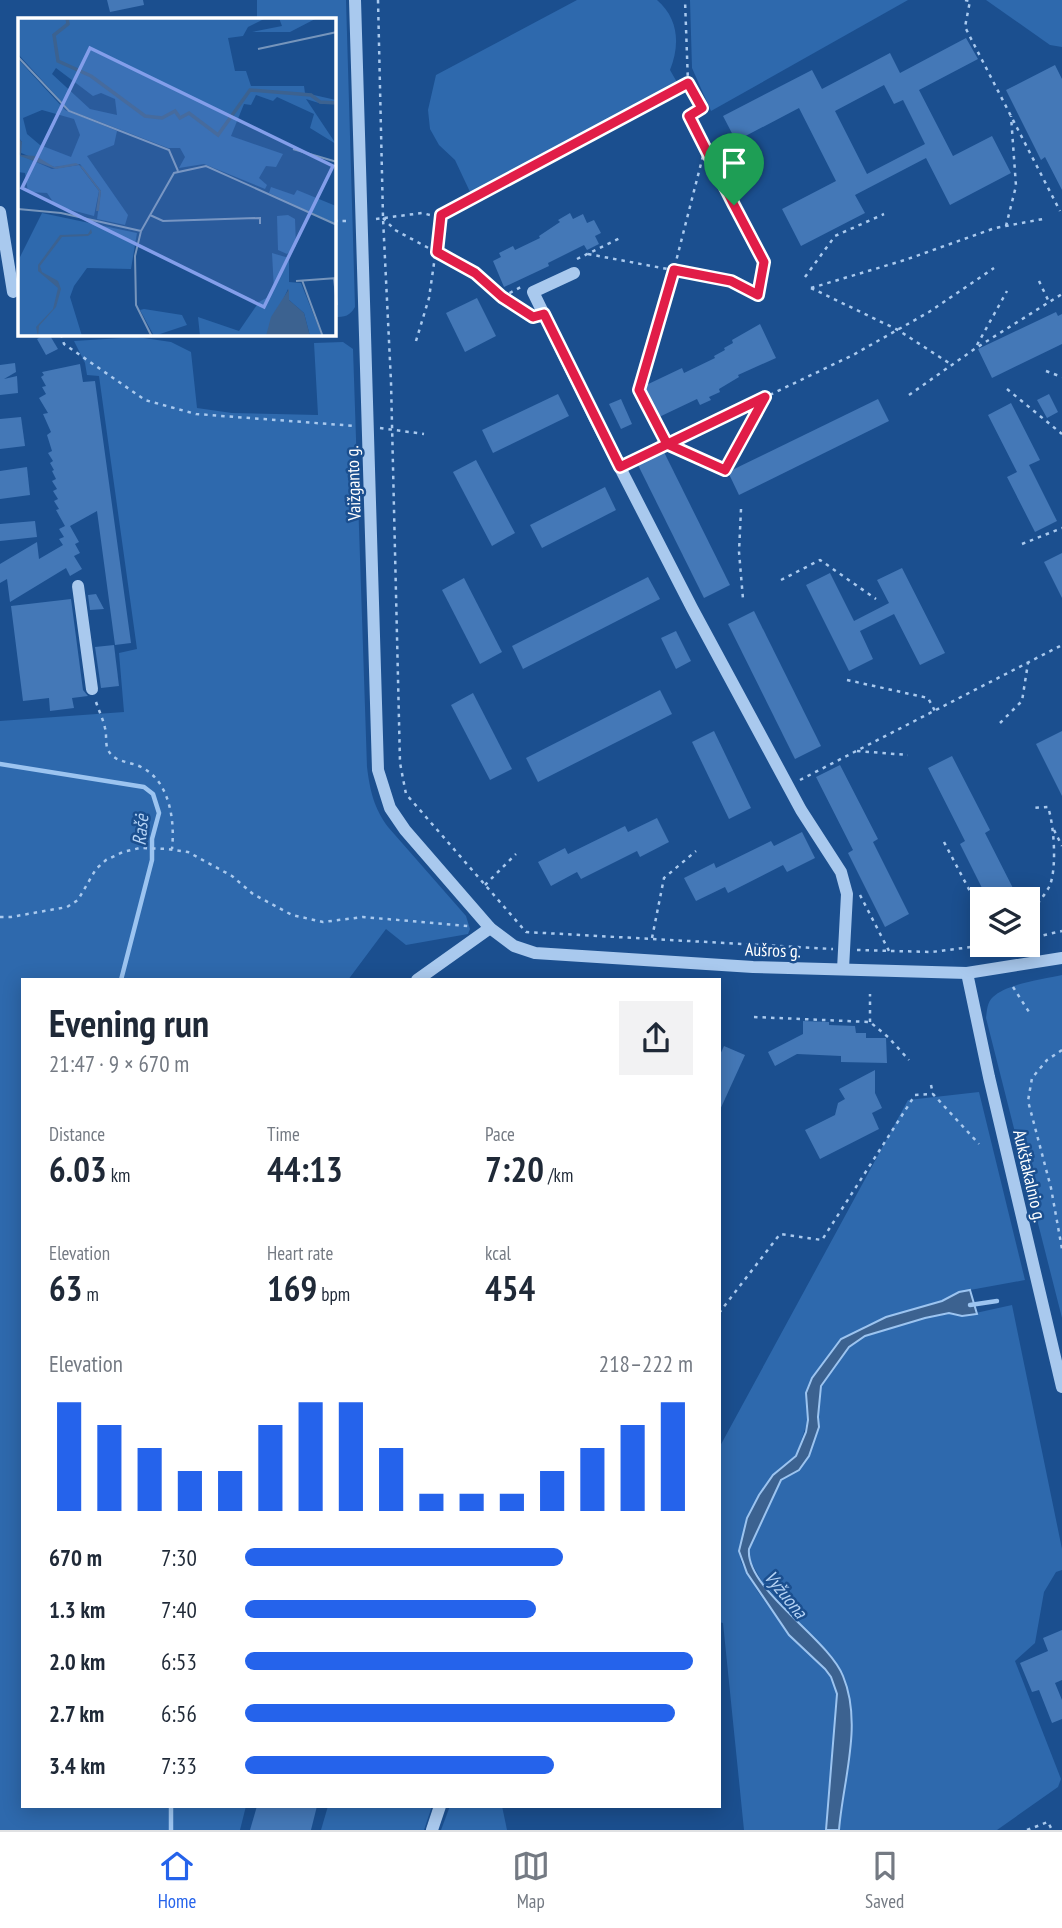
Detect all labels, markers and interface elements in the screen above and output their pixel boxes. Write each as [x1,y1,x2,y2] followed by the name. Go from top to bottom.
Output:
[18,18,336,336] inset map
[704,133,764,205] pin
[715,144,753,182] icon: arrive
[340,445,366,522] street label: Vaižganto g.
[127,812,153,846] water label: Rašė
[970,887,1040,957] map controls
[970,887,1040,957] button: layers
[745,938,801,962] street label: Aušros g.
[49,998,209,1047] text: Evening run
[619,1001,693,1075] button: share
[49,1049,189,1078] text: 21:47 · 9 × 670 m
[49,1122,105,1146] text: Distance
[267,1122,300,1146] text: Time
[485,1122,515,1146] text: Pace
[1008,1127,1052,1225] street label: Aukštakalnio g.
[49,1146,107,1192] text: 6.03
[267,1146,343,1192] text: 44:13
[485,1146,544,1192] text: 7:20
[107,1163,130,1187] text: km
[544,1163,573,1187] text: /km
[49,1241,110,1265] text: Elevation
[267,1241,333,1265] text: Heart rate
[485,1241,511,1265] text: kcal
[49,1265,82,1311] text: 63
[267,1265,317,1311] text: 169
[485,1265,535,1311] text: 454
[82,1282,99,1306] text: m
[317,1282,350,1306] text: bpm
[49,1349,123,1378] text: Elevation
[599,1349,693,1378] text: 218–222 m
[49,1543,102,1572] text: 670 m
[161,1543,197,1572] text: 7:30
[759,1565,813,1624] water label: Vyžuona
[49,1595,105,1624] text: 1.3 km
[161,1595,197,1624] text: 7:40
[49,1647,105,1676] text: 2.0 km
[161,1647,197,1676] text: 6:53
[49,1699,104,1728] text: 2.7 km
[161,1699,197,1728] text: 6:56
[49,1751,105,1780] text: 3.4 km
[161,1751,197,1780] text: 7:33
[158,1847,196,1913] tab: Home
[512,1847,550,1913] tab: Map
[865,1847,904,1913] tab: Saved

